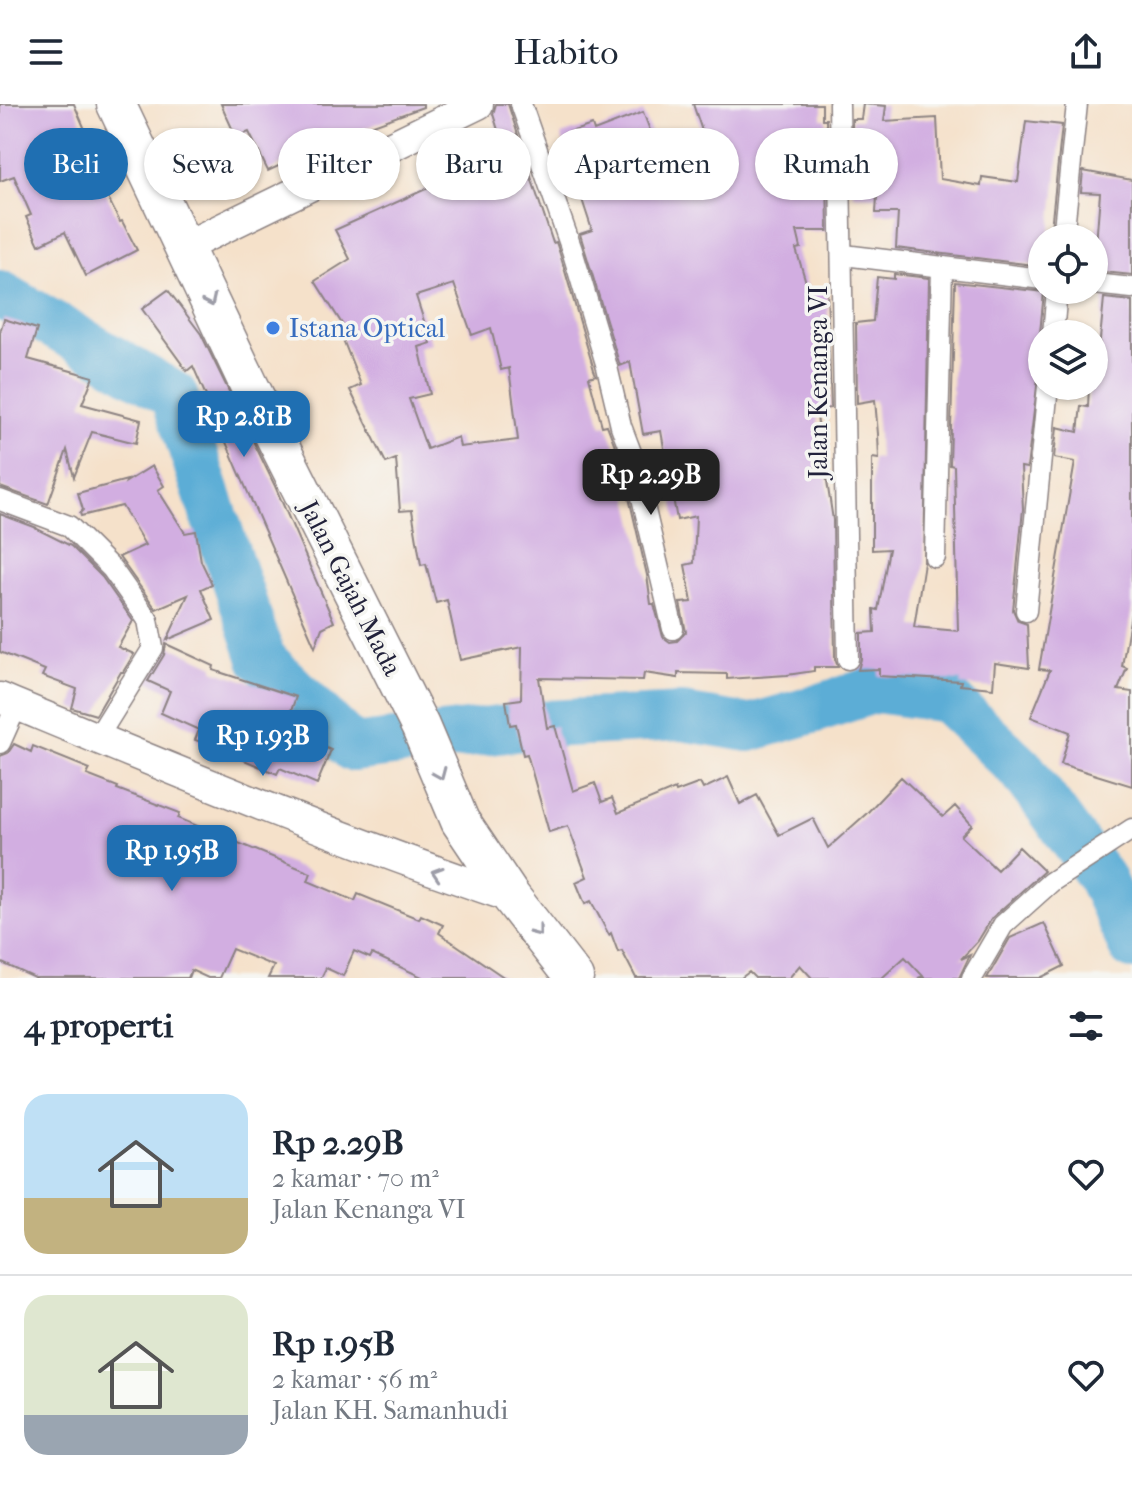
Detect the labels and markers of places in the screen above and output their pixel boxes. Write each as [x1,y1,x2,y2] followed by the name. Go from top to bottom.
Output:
[289,313,445,344] place label: Istana Optical
[264,319,282,337] marker: Istana Optical
[161,391,327,459] pin: Rp 2.81B
[568,449,734,517] pin: Rp 2.29B
[180,710,346,778] pin: Rp 1.93B
[89,825,255,893] pin: Rp 1.95B

